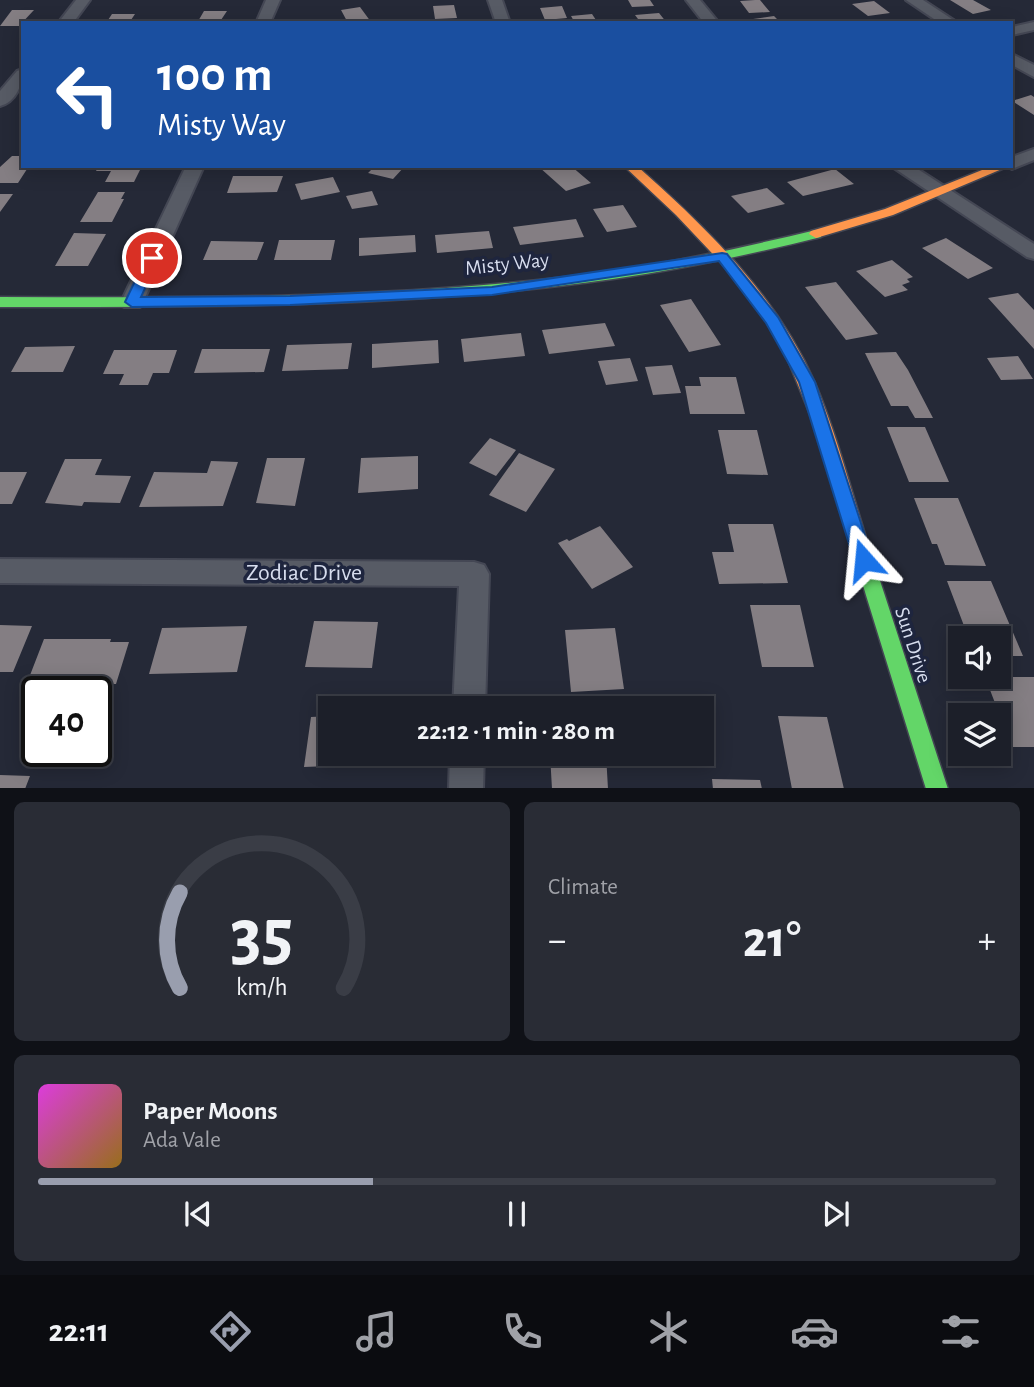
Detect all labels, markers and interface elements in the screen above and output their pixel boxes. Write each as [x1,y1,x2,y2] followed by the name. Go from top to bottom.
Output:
[42,49,133,140] icon: left
[157,51,273,100] text: 100 m
[157,109,286,141] text: Misty Way
[122,228,182,288] pin
[133,239,171,277] icon: arrive
[464,249,550,279] street label: Misty Way
[827,523,901,597] position arrow
[246,561,362,585] street label: Zodiac Drive
[891,604,935,686] street label: Sun Drive
[948,626,1011,766] map controls
[948,626,1011,689] button: sound
[21,676,112,767] speed limit sign: 40
[948,703,1011,766] button: layers
[417,718,615,744] text: 22:12 · 1 min · 280 m
[548,876,618,899] text: Climate
[231,900,293,973] text: 35
[743,914,801,966] text: 21°
[548,922,566,960] text: −
[978,922,996,960] text: +
[236,974,288,999] text: km/h
[143,1098,278,1124] text: Paper Moons
[143,1129,221,1152] text: Ada Vale
[179,1195,217,1233] icon: previous
[498,1195,536,1233] icon: pause
[817,1195,855,1233] icon: next
[206,1307,255,1356] icon: directions
[352,1307,401,1356] icon: music
[498,1307,547,1356] icon: phone
[644,1307,693,1356] icon: climate
[790,1307,839,1356] icon: car
[936,1307,985,1356] icon: filters
[49,1315,109,1347] text: 22:11

